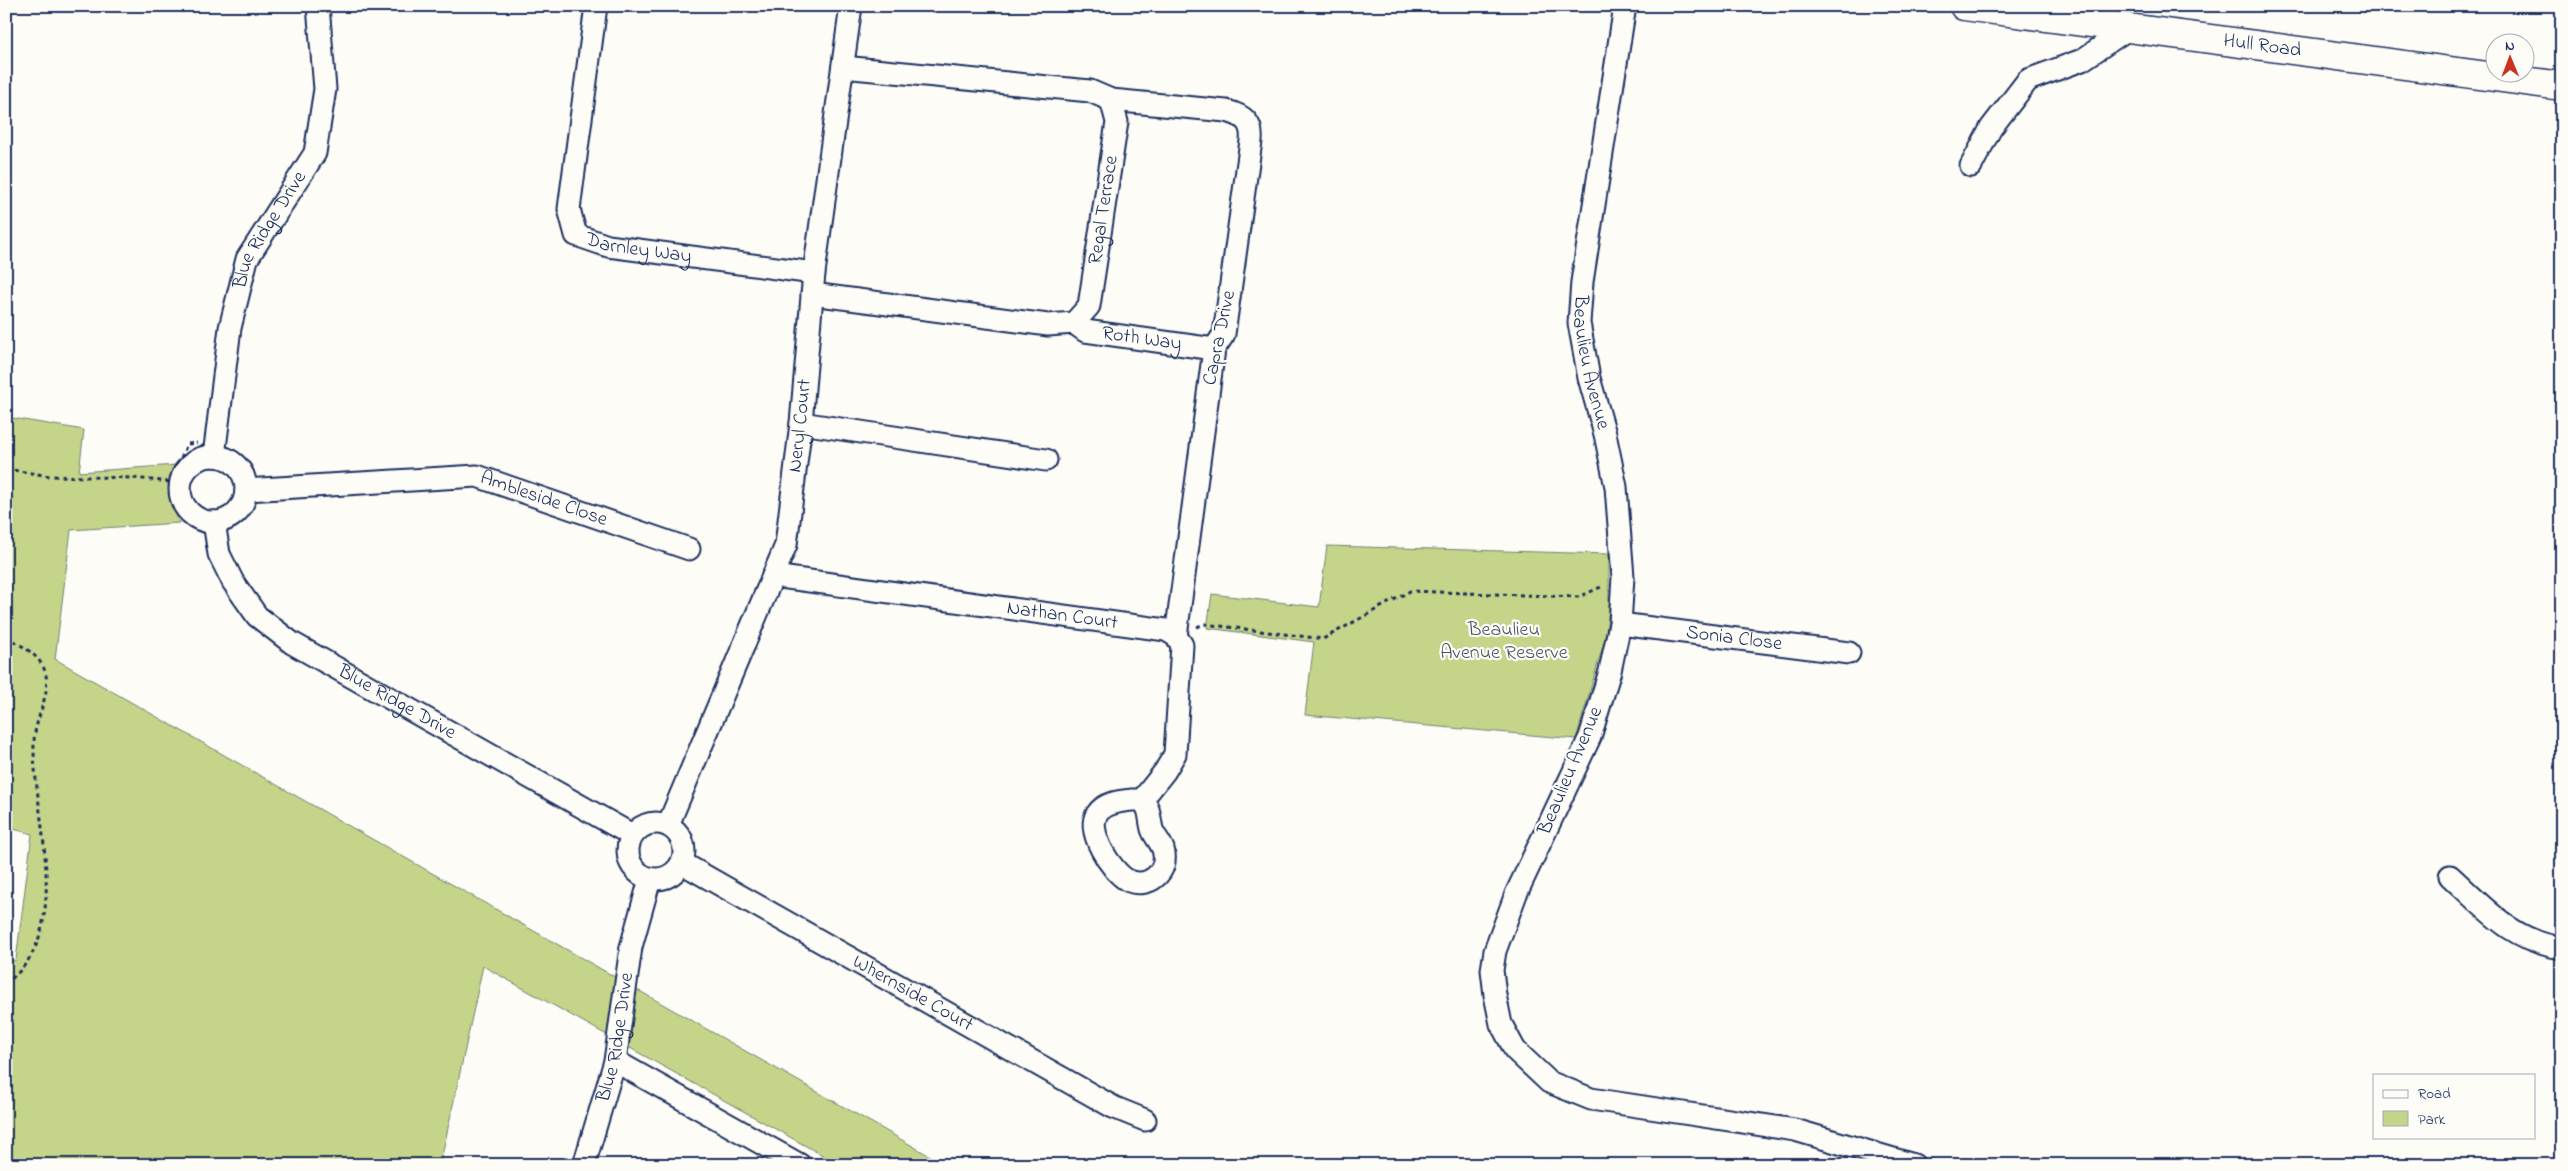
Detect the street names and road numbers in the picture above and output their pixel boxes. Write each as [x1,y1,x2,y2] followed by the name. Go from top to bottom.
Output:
[2222,26,2303,65] street label: Hull Road
[1081,153,1126,266] street label: Regal Terrace
[226,165,314,292] street label: Blue Ridge Drive
[580,224,693,271] street label: Darnley Way
[1196,288,1244,388] street label: Capra Drive
[1564,293,1618,433] street label: Beaulieu Avenue
[1100,319,1184,359] street label: Roth Way
[781,377,819,474] street label: Neryl Court
[476,464,611,534] street label: Ambleside Close
[1005,594,1120,638] street label: Nathan Court
[1684,618,1784,659] street label: Sonia Close
[332,657,461,747] street label: Blue Ridge Drive
[1531,702,1611,841] street label: Beaulieu Avenue
[847,948,979,1040] street label: Whernside Court
[589,970,642,1107] street label: Blue Ridge Drive

